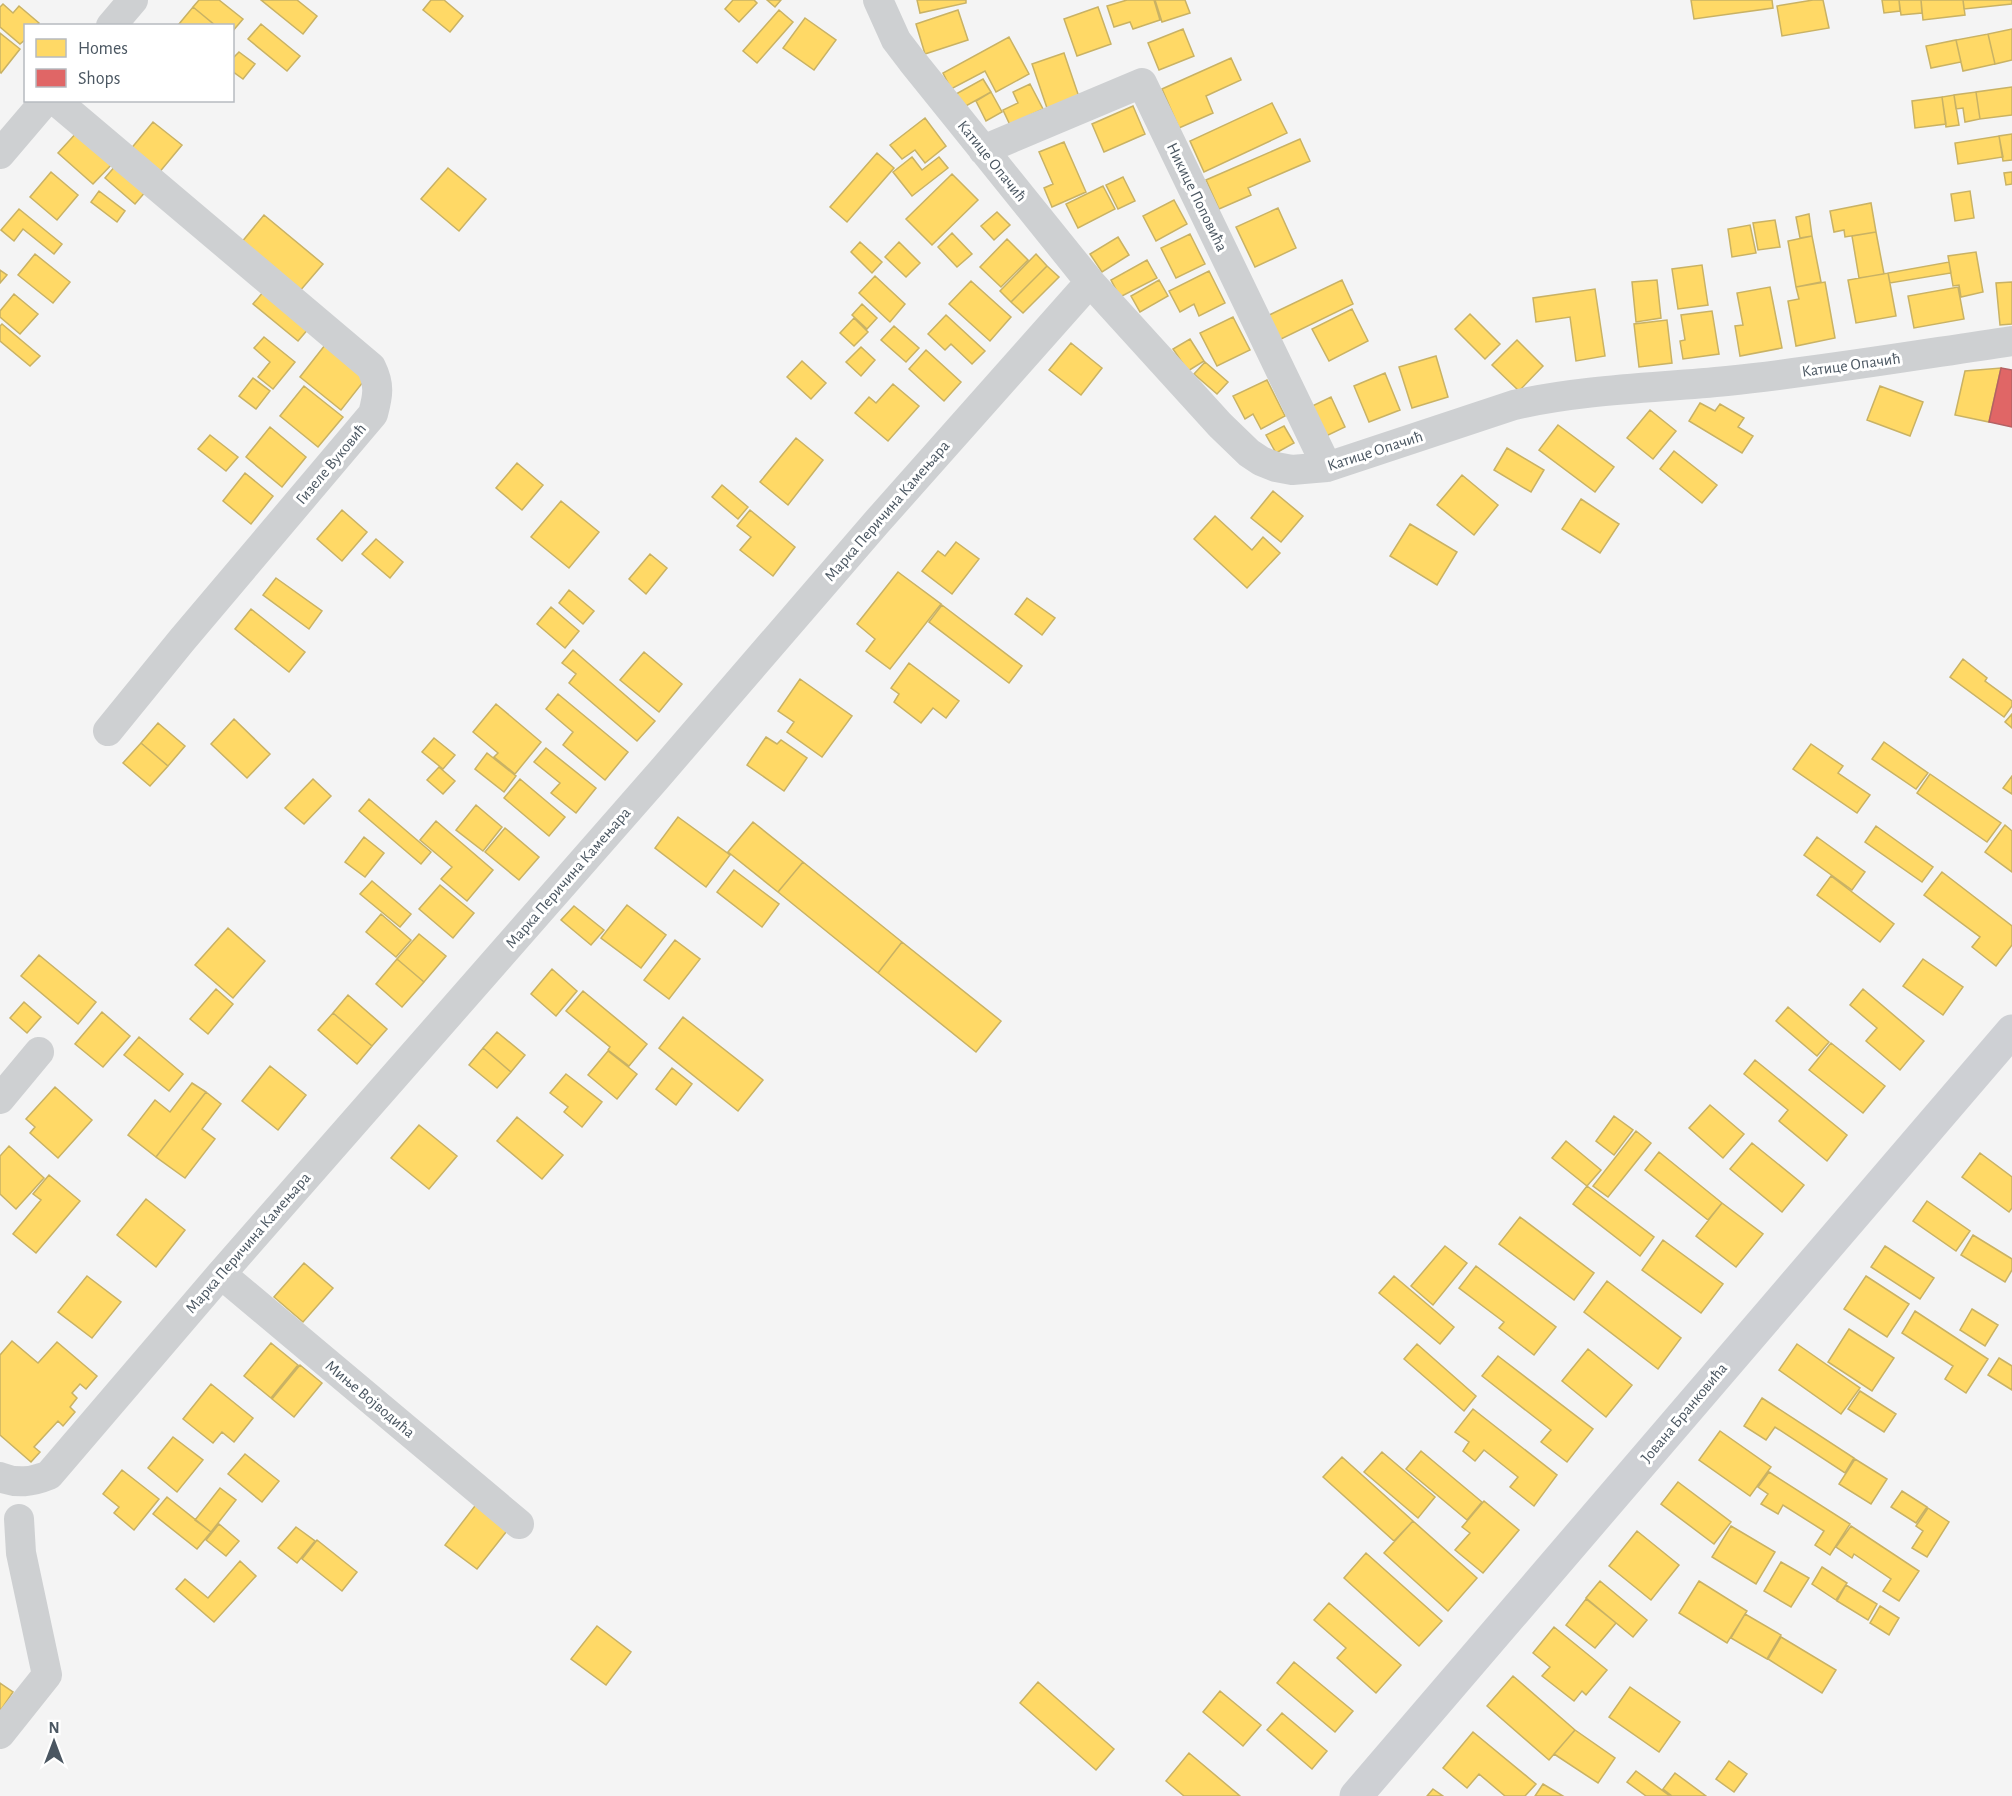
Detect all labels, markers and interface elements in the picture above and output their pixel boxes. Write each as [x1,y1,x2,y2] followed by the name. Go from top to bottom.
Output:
[24,24,234,102] legend
[78,40,128,58] text: Homes
[78,70,120,88] text: Shops
[954,117,1030,205] street label: Катице Опачић
[1164,140,1230,254] street label: Никице Поповића
[1801,350,1901,380] street label: Катице Опачић
[293,421,370,508] street label: Гизеле Вуковић
[1325,428,1425,474] street label: Катице Опачић
[822,437,952,585] street label: Марка Перичина Камењара
[503,804,633,952] street label: Марка Перичина Камењара
[183,1169,313,1317] street label: Марка Перичина Камењара
[322,1357,418,1442] street label: Миње Војводића
[1638,1360,1730,1466] street label: Јована Бранковића
[24,1712,84,1772] north arrow
[48,1720,60,1736] text: N

